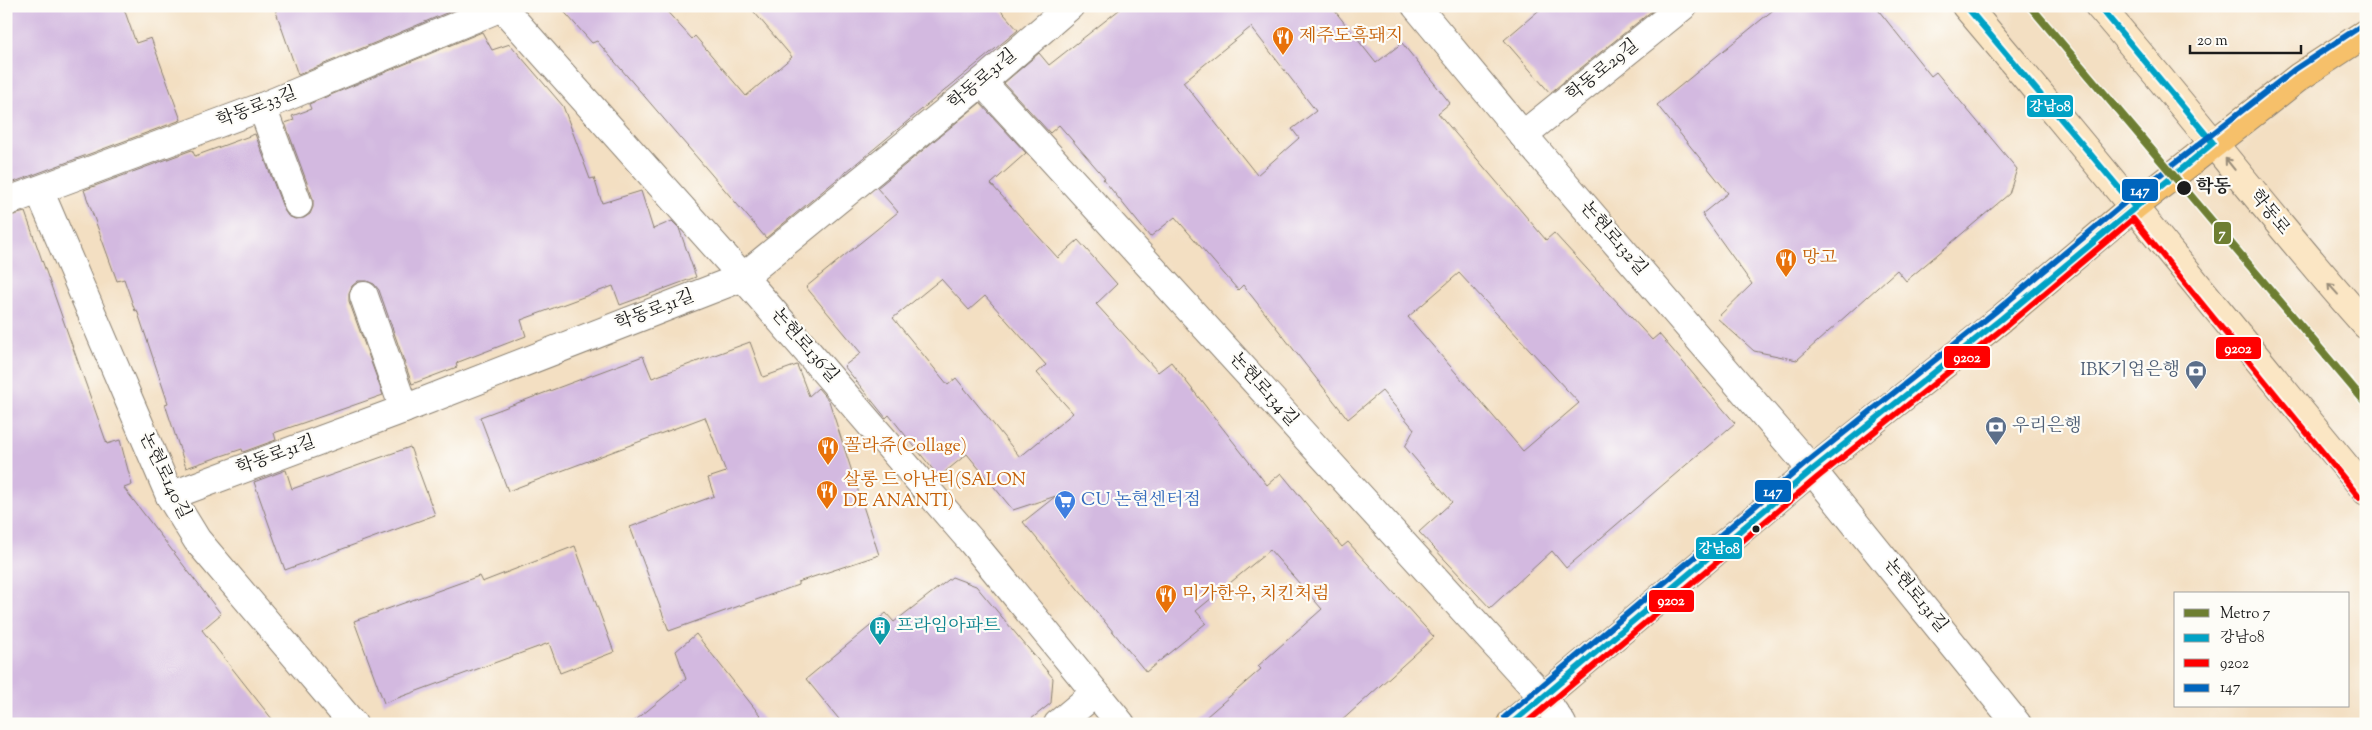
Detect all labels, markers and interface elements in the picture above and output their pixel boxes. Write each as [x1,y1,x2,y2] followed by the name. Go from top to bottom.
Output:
[2190,22,2301,54] scale bar
[1299,24,1403,50] place label: 제주도흑돼지
[1271,25,1295,56] restaurant icon: 제주도흑돼지
[2197,31,2228,52] text: 20 m
[1561,34,1645,108] street label: 학동로29길
[943,43,1023,117] street label: 학동로31길
[213,81,301,135] street label: 학동로33길
[2026,94,2074,118] line badge: 강남08
[2029,98,2071,118] text: 강남08
[2224,158,2235,171] one-way arrow
[2196,175,2231,201] place label: 학동
[2121,178,2159,202] line badge: 147
[2175,179,2193,197] marker: 학동
[2131,182,2150,202] text: 147
[2242,185,2296,241] street label: 학동로
[1573,196,1653,282] street label: 논현로132길
[2213,221,2232,245] line badge: 7
[2218,225,2226,245] text: 7
[1802,246,1837,272] place label: 망고
[1774,247,1798,278] restaurant icon: 망고
[2328,282,2339,295] one-way arrow
[612,284,698,338] street label: 학동로31길
[764,303,844,389] street label: 논현로136길
[2215,336,2262,360] line badge: 9202
[2224,340,2252,360] text: 9202
[1943,345,1991,369] line badge: 9202
[1223,347,1303,433] street label: 논현로134길
[1953,349,1981,369] text: 9202
[2080,358,2180,384] place label: IBK기업은행
[2184,359,2208,390] bank icon: IBK기업은행
[2012,414,2082,440] place label: 우리은행
[1984,415,2008,446] bank icon: 우리은행
[132,428,196,524] street label: 논현로140길
[233,430,319,482] street label: 학동로31길
[844,434,967,460] place label: 꼴라쥬(Collage)
[816,435,840,466] restaurant icon: 꼴라쥬(Collage)
[843,468,1026,515] place label: 살롱 드 아난티(SALON DE ANANTI)
[815,479,839,510] restaurant icon: 살롱 드 아난티(SALON DE ANANTI)
[1754,479,1792,503] line badge: 147
[1764,483,1783,503] text: 147
[1081,488,1201,514] place label: CU 논현센터점
[1053,489,1077,520] supermarket icon: CU 논현센터점
[1751,524,1761,534] unlabelled marker
[1695,536,1743,560] line badge: 강남08
[1698,540,1740,560] text: 강남08
[1877,553,1953,639] street label: 논현로131길
[1182,582,1329,608] place label: 미가한우, 치킨처럼
[1154,583,1178,614] restaurant icon: 미가한우, 치킨처럼
[1648,589,1695,613] line badge: 9202
[1657,592,1685,612] text: 9202
[2174,592,2350,708] legend
[2220,604,2271,625] text: Metro 7
[896,614,1001,640] place label: 프라임아파트
[868,615,892,646] building icon: 프라임아파트
[2220,628,2264,649] text: 강남08
[2220,654,2249,675] text: 9202
[2220,678,2241,699] text: 147

